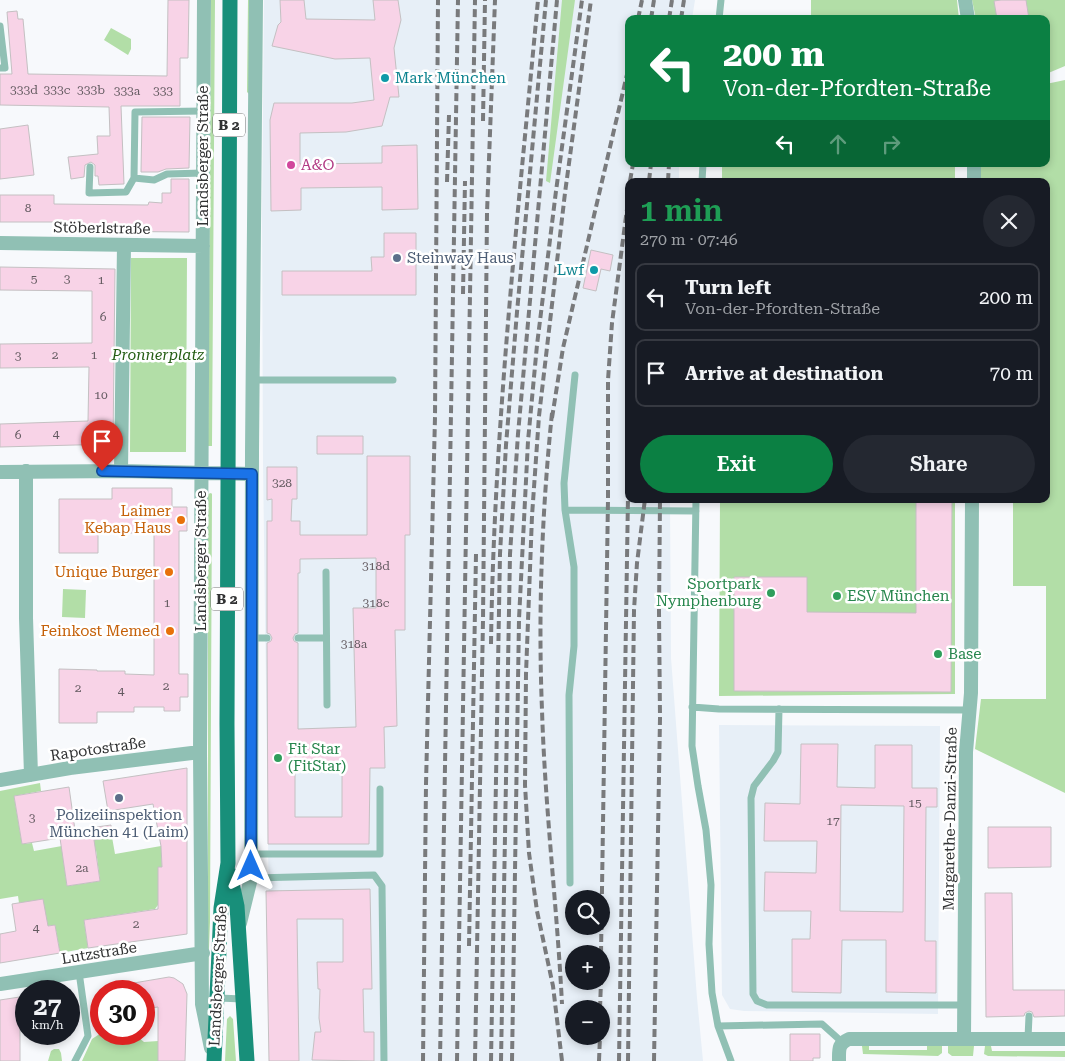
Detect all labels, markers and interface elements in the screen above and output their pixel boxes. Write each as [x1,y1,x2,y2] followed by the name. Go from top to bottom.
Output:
[723,34,824,75] text: 200 m
[640,35,705,100] icon: left
[395,69,506,87] place label: Mark München
[379,72,391,84] marker: Mark München
[723,76,991,101] text: Von-der-Pfordten-Straße
[10,83,38,97] house number: 333d
[44,83,71,97] house number: 333c
[77,83,105,97] house number: 333b
[114,84,141,98] house number: 333a
[153,84,173,98] house number: 333
[194,86,212,226] street label: Landsberger Straße
[213,114,245,136] road number: B 2
[771,130,799,158] icon: left
[824,130,852,158] icon: ahead
[877,130,905,158] icon: right
[301,156,335,174] place label: A&O
[285,159,297,171] marker: A&O
[640,193,723,228] text: 1 min
[983,195,1035,247] button: close
[25,201,32,215] house number: 8
[53,218,151,238] street label: Stöberlstraße
[640,230,738,249] text: 270 m · 07:46
[407,249,514,267] place label: Steinway Haus
[391,252,403,264] marker: Steinway Haus
[557,261,585,279] place label: Lwf
[588,264,600,276] marker: Lwf
[31,272,38,286] house number: 5
[64,272,71,286] house number: 3
[98,273,105,287] house number: 1
[685,276,771,299] text: Turn left
[642,283,670,311] icon: left
[979,286,1033,309] text: 200 m
[685,299,880,318] text: Von-der-Pfordten-Straße
[100,310,107,324] house number: 6
[111,346,205,364] park label: Pronnerplatz
[52,348,59,362] house number: 2
[91,348,98,362] house number: 1
[15,349,22,363] house number: 3
[642,359,670,387] icon: arrive
[685,362,883,385] text: Arrive at destination
[990,362,1033,385] text: 70 m
[94,388,108,402] house number: 10
[81,420,123,471] pin
[53,427,60,441] house number: 4
[88,427,116,455] icon: arrive
[15,428,22,442] house number: 6
[640,435,833,493] button: Exit
[843,435,1035,493] button: Share
[272,476,292,490] house number: 328
[192,491,210,631] street label: Landsberger Straße
[84,502,171,537] place label: Laimer Kebap Haus
[175,514,187,526] marker: Laimer Kebap Haus
[362,559,390,573] house number: 318d
[54,563,159,581] place label: Unique Burger
[163,566,175,578] marker: Unique Burger
[656,575,761,610] place label: Sportpark Nymphenburg
[765,587,777,599] marker: Sportpark Nymphenburg
[847,587,950,605] place label: ESV München
[211,588,243,610] road number: B 2
[831,590,843,602] marker: ESV München
[164,596,171,610] house number: 1
[363,596,390,610] house number: 318c
[40,622,160,640] place label: Feinkost Memed
[164,625,176,637] marker: Feinkost Memed
[341,637,368,651] house number: 318a
[948,645,981,663] place label: Base
[932,648,944,660] marker: Base
[163,679,170,693] house number: 2
[75,681,82,695] house number: 2
[118,684,125,698] house number: 4
[939,727,961,911] street label: Margarethe-Danzi-Straße
[49,733,147,765] street label: Rapotostraße
[288,740,346,775] place label: Fit Star (FitStar)
[272,752,284,764] marker: Fit Star (FitStar)
[113,792,125,804] marker: Polizeiinspektion München 41 (Laim)
[908,796,922,810] house number: 15
[49,806,189,841] place label: Polizeiinspektion München 41 (Laim)
[29,811,36,825] house number: 3
[826,814,840,828] house number: 17
[224,839,276,891] position arrow
[75,861,89,875] house number: 2a
[565,890,610,1045] map controls
[565,890,610,935] button: search
[205,905,231,1047] street label: Landsberger Straße
[133,917,140,931] house number: 2
[33,921,40,935] house number: 4
[60,938,138,968] street label: Lutzstraße
[565,945,610,990] button: +
[90,980,155,1045] speed limit sign: 30
[33,992,62,1021] text: 27
[565,1000,610,1045] button: −
[31,1018,64,1032] text: km/h

